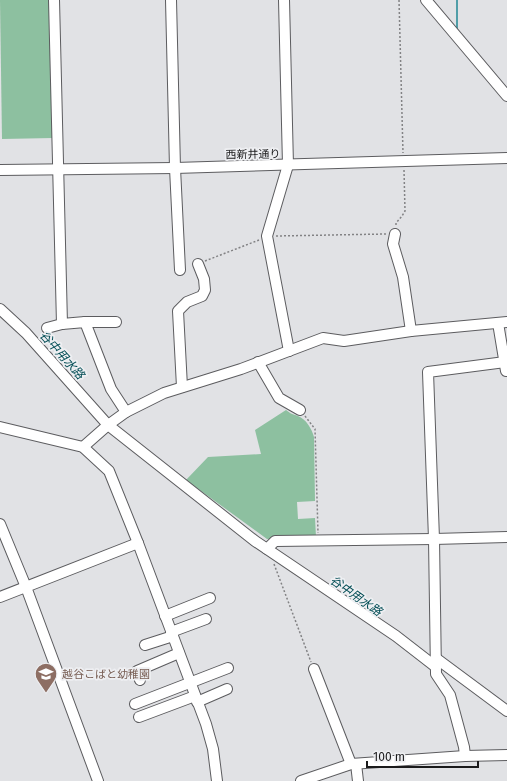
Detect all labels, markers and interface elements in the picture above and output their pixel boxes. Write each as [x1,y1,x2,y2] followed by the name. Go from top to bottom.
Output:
[225,148,281,161] street label: 西新井通り
[37,328,88,383] water label: 谷中用水路
[327,573,385,620] water label: 谷中用水路
[33,661,59,694] school or university icon: 越谷こばと幼稚園
[62,668,150,681] place label: 越谷こばと幼稚園
[367,743,478,769] scale bar
[373,750,405,764] text: 100 m

